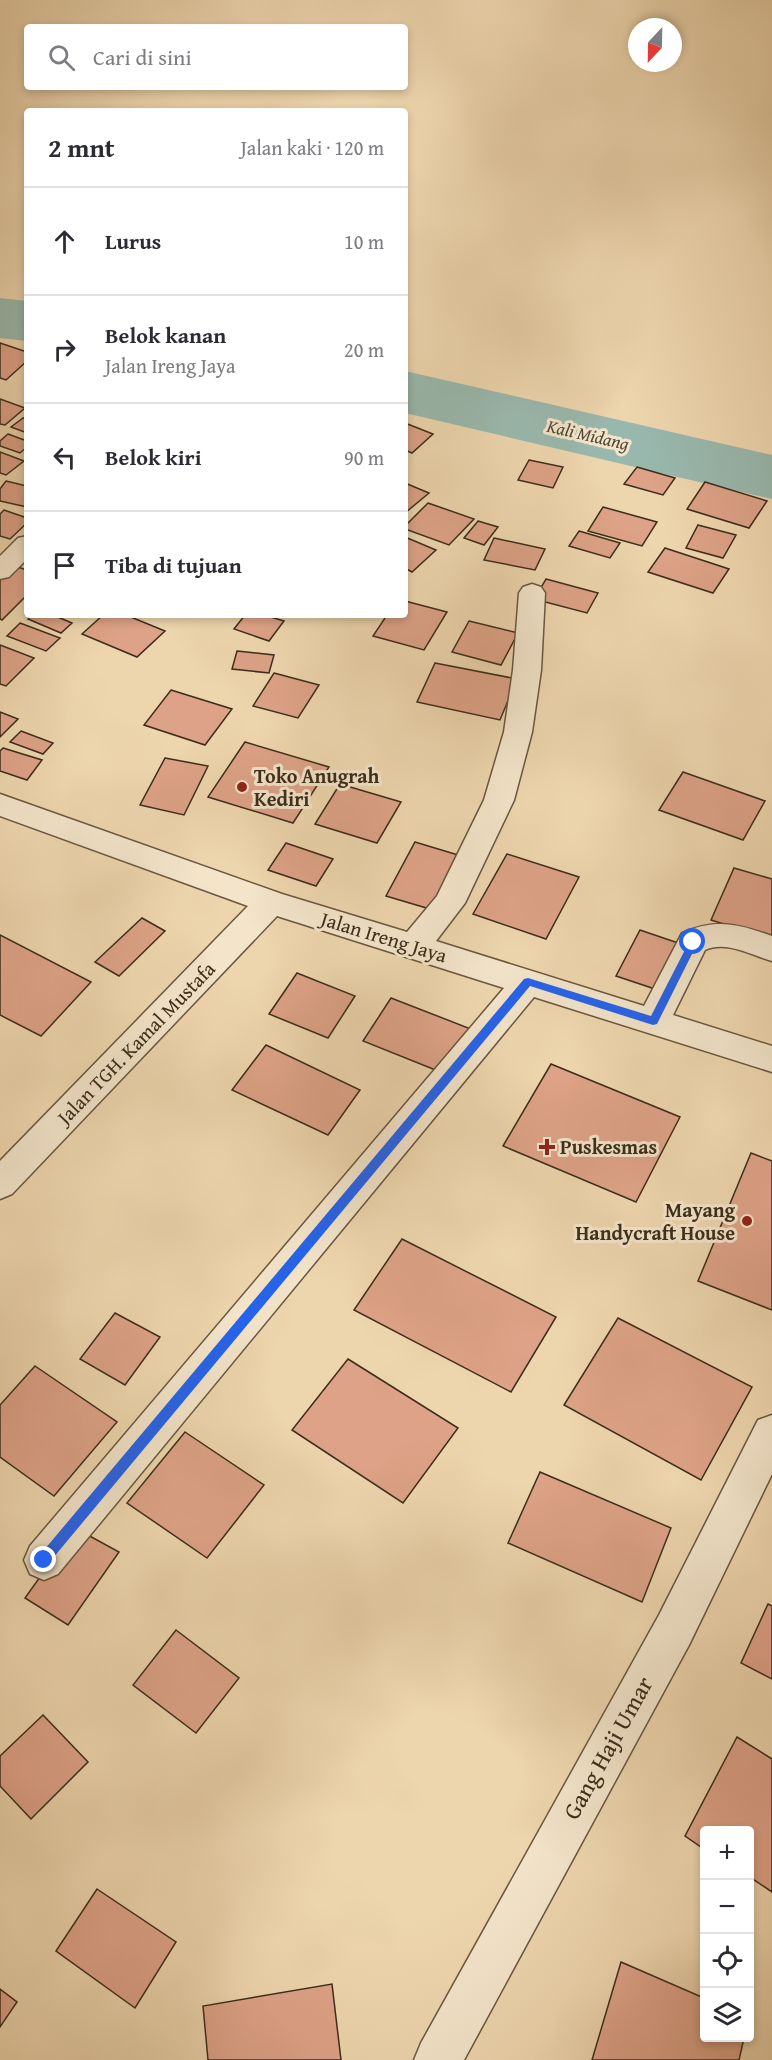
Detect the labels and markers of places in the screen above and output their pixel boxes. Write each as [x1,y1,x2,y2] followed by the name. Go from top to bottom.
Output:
[254,761,380,813] place label: Toko Anugrah Kediri
[235,780,249,794] marker: Toko Anugrah Kediri
[560,1132,657,1161] place label: Puskesmas
[538,1138,556,1156] marker: Puskesmas
[576,1195,735,1247] place label: Mayang Handycraft House
[740,1214,754,1228] marker: Mayang Handycraft House

